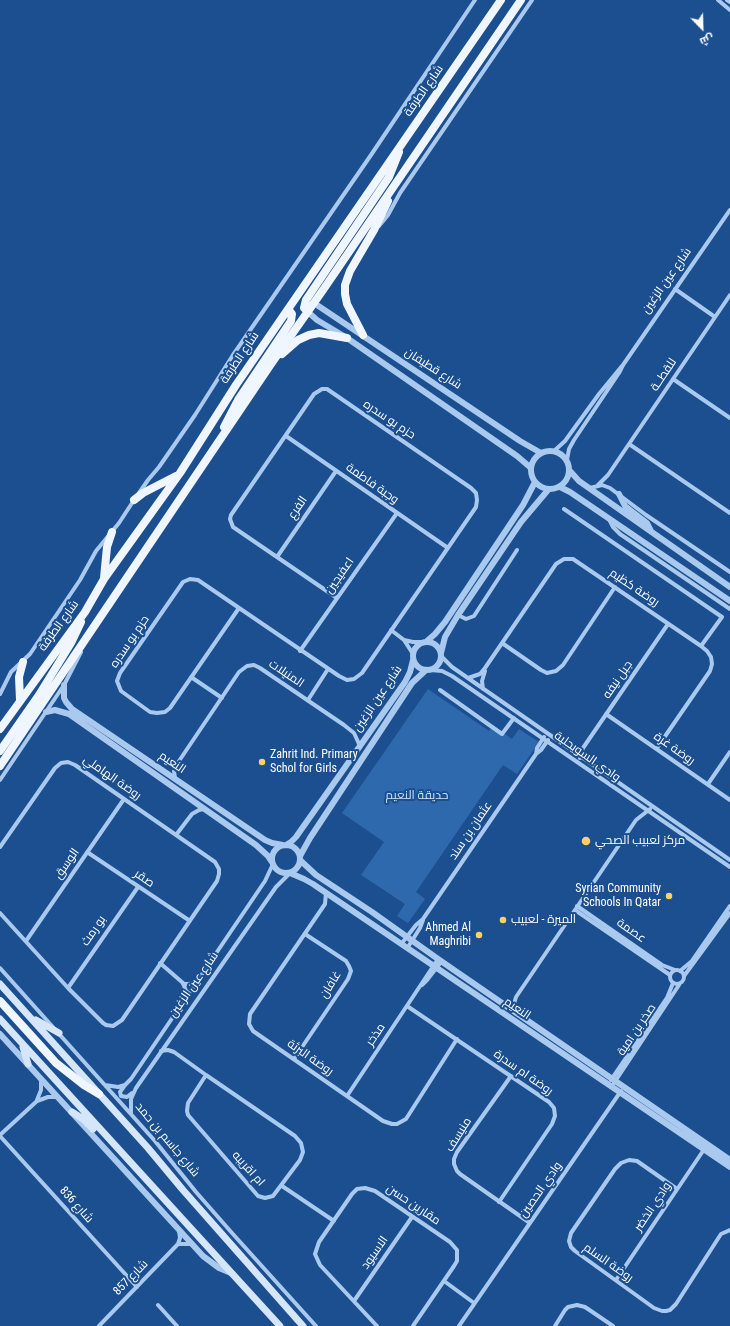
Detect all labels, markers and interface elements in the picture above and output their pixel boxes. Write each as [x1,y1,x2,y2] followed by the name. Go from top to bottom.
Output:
[682,8,722,48] north arrow
[698,31,716,48] text: ش
[401,63,447,119] street label: شارع الطرفة
[639,245,695,317] street label: شارع عين الزغين
[217,329,263,387] street label: شارع الطرفة
[402,345,464,393] street label: شارع قطيفان
[648,356,680,394] street label: للقطــة
[360,397,418,443] street label: حزم بو سدره
[343,461,401,507] street label: وجبة فاطمة
[285,494,311,522] street label: الفرع
[322,555,358,597] street label: اعفيجين
[606,566,662,610] street label: روضة كظيم
[36,598,82,654] street label: شارع الطرفة
[107,613,153,671] street label: حزم بو سدره
[266,657,306,691] street label: المنيلات
[600,658,636,702] street label: جبل نيفه
[351,663,405,735] street label: شارع عين الزغين
[551,729,623,785] street label: وادي السويحلية
[651,730,697,768] street label: روضة غرة
[270,748,358,776] place label: Zahrit Ind. Primary Schol for Girls
[156,749,188,777] street label: النعيم
[80,753,144,803] street label: روضة الهاملي
[257,757,267,767] marker: Zahrit Ind. Primary Schol for Girls
[386,789,448,803] park label: حديقة النعيم
[446,799,496,863] street label: عثمان بن سند
[595,834,685,848] place label: مركز لعبيب الصحي
[580,835,592,847] marker: مركز لعبيب الصحي
[51,846,83,882] street label: الوسق
[131,867,157,891] street label: صقر
[575,882,661,910] place label: Syrian Community Schools In Qatar
[664,891,674,901] marker: Syrian Community Schools In Qatar
[79,913,109,949] street label: بو رمث
[511,913,576,927] place label: الميرة - لعبيب
[498,915,508,925] marker: الميرة - لعبيب
[614,916,648,946] street label: عصمة
[425,921,471,949] place label: Ahmed Al Maghribi
[474,930,484,940] marker: Ahmed Al Maghribi
[166,949,222,1021] street label: شارع عين الزغين
[317,969,345,1001] street label: غافان
[501,995,533,1023] street label: النعيم
[614,1001,660,1059] street label: صخر بن امية
[363,1021,389,1049] street label: مذخر
[284,1037,336,1079] street label: روضة البرثة
[491,1047,555,1099] street label: روضة ام سدرة
[132,1100,202,1180] street label: شارع جاسم بن حمد
[443,1115,475,1155] street label: منيسف
[229,1148,267,1190] street label: ام اقريبه
[516,1159,566,1221] street label: وادي الحصين
[631,1180,675,1234] street label: وادي الخضر
[383,1182,443,1228] street label: مقارين حسن
[56,1184,96,1226] street label: شارع 836
[358,1234,392,1272] street label: الاسيود
[580,1241,636,1285] street label: روضة السلم
[111,1257,151,1299] street label: شارع 857

